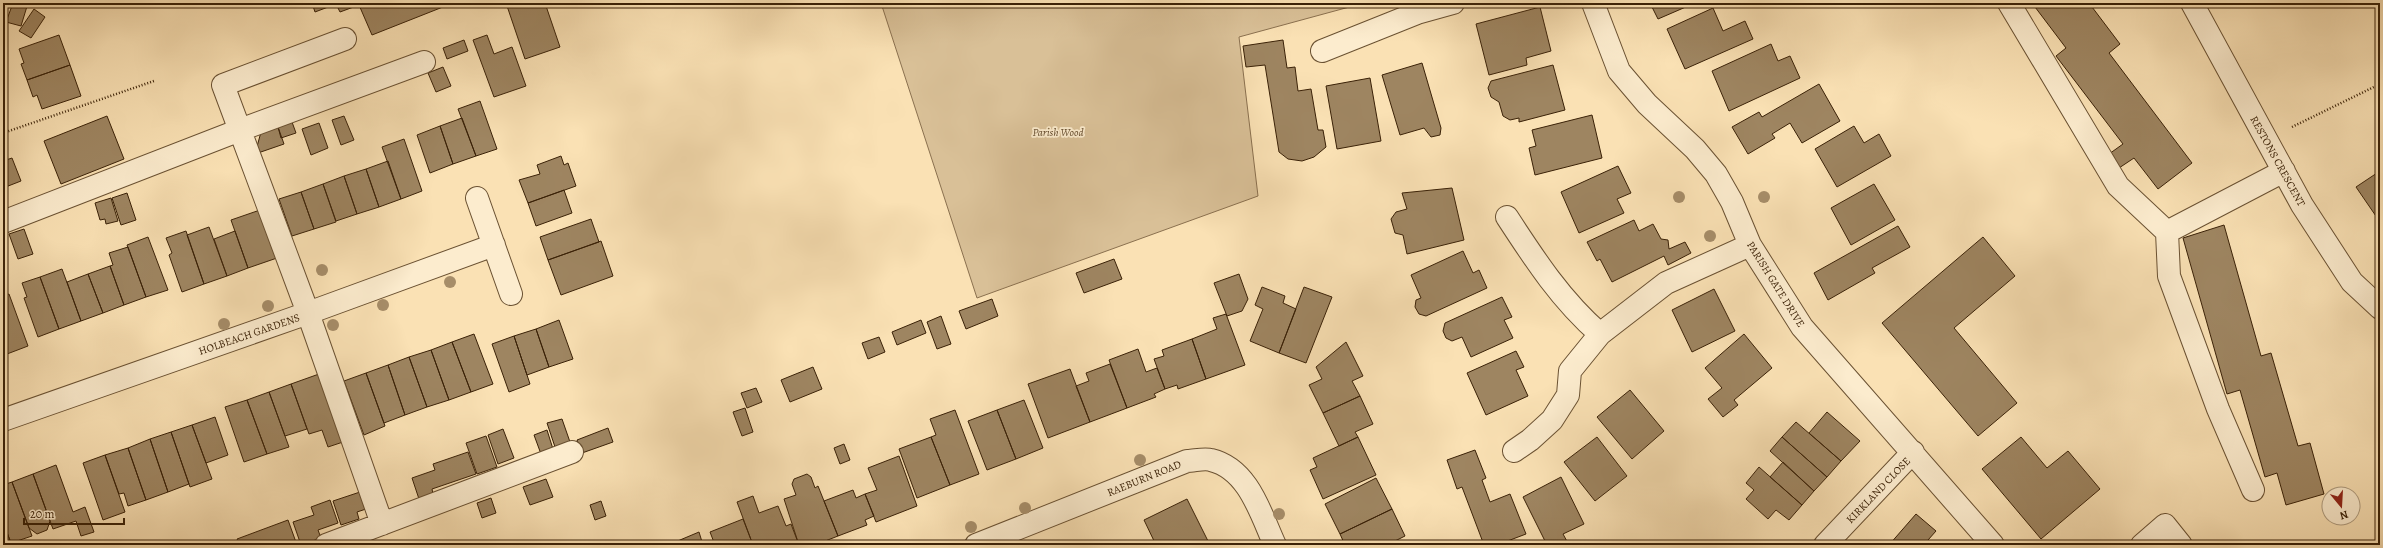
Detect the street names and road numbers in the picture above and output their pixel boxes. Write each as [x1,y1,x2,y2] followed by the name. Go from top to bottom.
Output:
[2246,113,2309,209] street label: RESTONS CRESCENT
[1743,238,1808,330] street label: PARISH GATE DRIVE
[196,310,302,359] street label: HOLBEACH GARDENS
[1843,454,1914,527] street label: KIRKLAND CLOSE
[1105,457,1184,500] street label: RAEBURN ROAD

